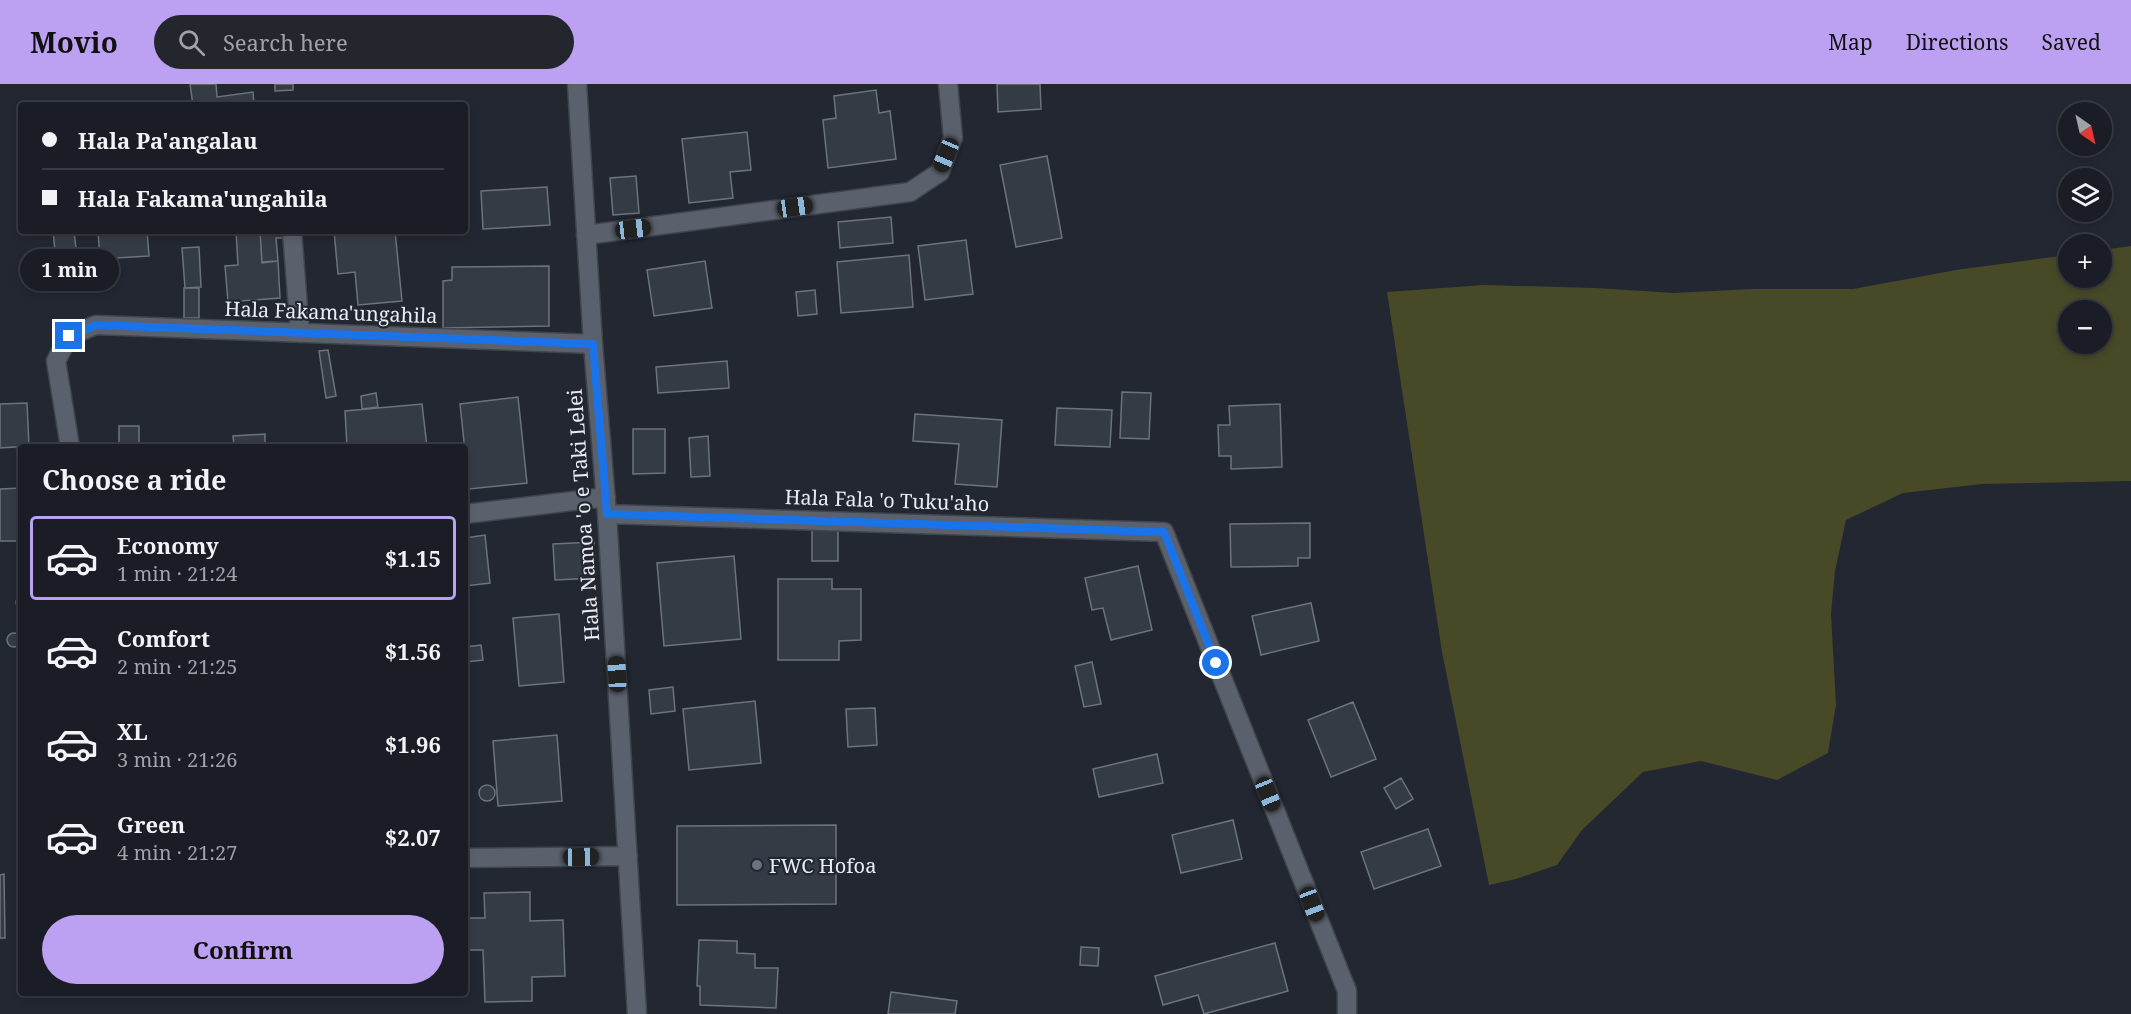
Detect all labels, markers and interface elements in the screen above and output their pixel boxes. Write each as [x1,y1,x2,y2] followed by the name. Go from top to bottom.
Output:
[154,15,574,69] search box
[30,23,118,61] text: Movio
[175,26,208,59] icon: search
[223,27,348,57] text: Search here
[1828,28,1873,56] text: Map
[1906,28,2008,56] text: Directions
[2041,28,2101,56] text: Saved
[2058,102,2112,156] north arrow
[2058,102,2112,354] map controls
[78,125,258,155] text: Hala Pa'angalau
[931,135,961,175] car
[2058,168,2112,222] button: layers
[78,183,328,213] text: Hala Fakama'ungahila
[776,196,814,218] car
[614,218,652,240] car
[2058,234,2112,288] button: +
[20,249,118,291] callout: 1 min
[41,256,98,283] text: 1 min
[224,295,438,329] street label: Hala Fakama'ungahila
[2058,300,2112,354] button: −
[55,322,82,349] route end
[561,388,605,642] street label: Hala Namoa 'o e Taki Lelei
[42,461,227,498] text: Choose a ride
[784,483,990,517] street label: Hala Fala 'o Tuku'aho
[117,530,219,560] text: Economy
[45,531,99,585] icon: car
[385,543,441,573] text: $1.15
[117,560,237,587] text: 1 min · 21:24
[117,623,210,653] text: Comfort
[45,624,99,678] icon: car
[385,636,441,666] text: $1.56
[1202,649,1229,676] route start
[117,653,237,680] text: 2 min · 21:25
[607,656,627,692] car
[117,716,148,746] text: XL
[45,717,99,771] icon: car
[385,729,441,759] text: $1.96
[117,746,237,773] text: 3 min · 21:26
[1253,774,1283,814] car
[117,809,185,839] text: Green
[45,810,99,864] icon: car
[385,822,441,852] text: $2.07
[117,839,237,866] text: 4 min · 21:27
[563,848,599,866] car
[769,852,876,879] place label: FWC Hofoa
[750,858,764,872] marker: FWC Hofoa
[1297,884,1327,924] car
[42,915,444,984] button: Confirm

